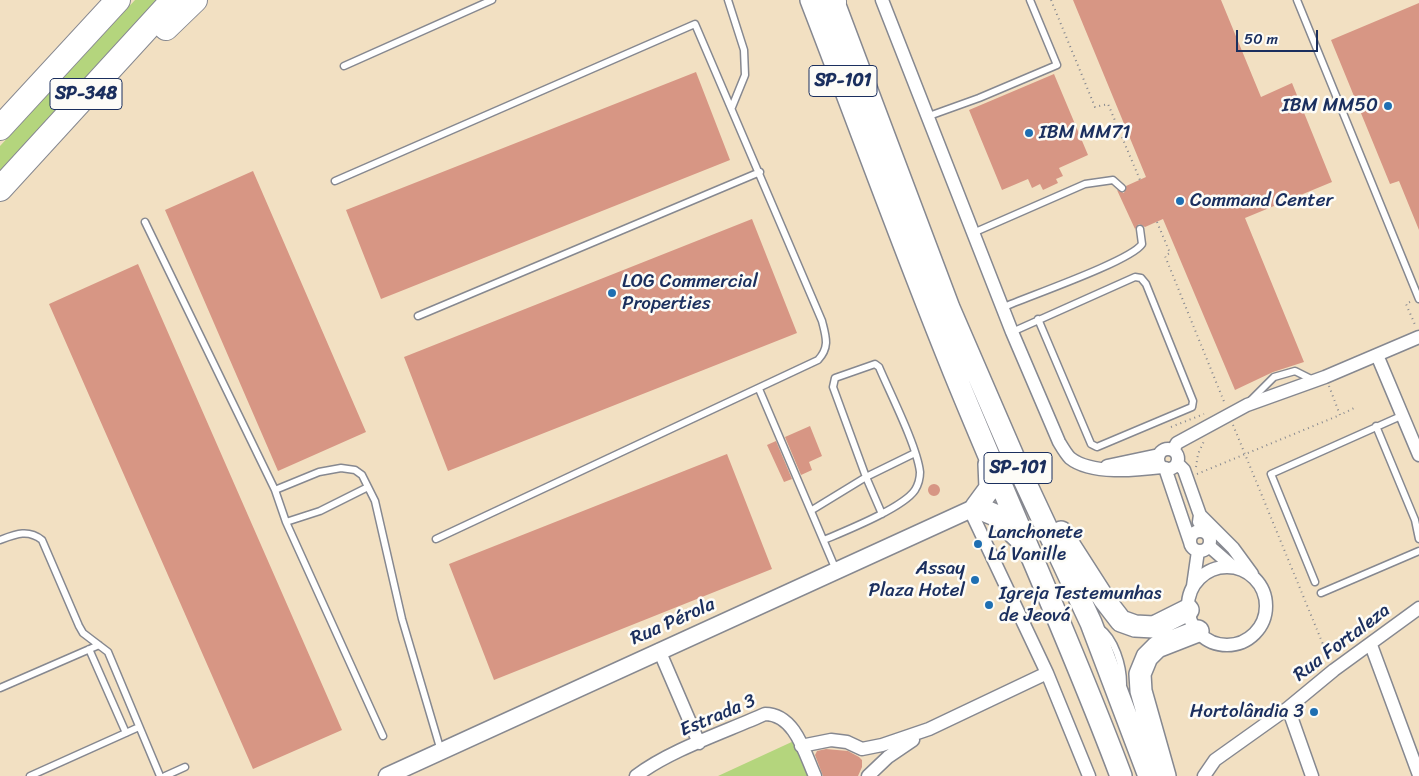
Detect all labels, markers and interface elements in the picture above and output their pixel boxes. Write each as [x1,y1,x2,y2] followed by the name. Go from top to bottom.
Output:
[1239,20,1322,52] scale bar
[1244,26,1278,52] text: 50 m
[809,66,877,96] road number: SP-101
[50,78,122,110] road number: SP-348
[1282,95,1378,117] place label: IBM MM50
[1382,100,1394,112] marker: IBM MM50
[1039,122,1130,144] place label: IBM MM71
[1023,127,1035,139] marker: IBM MM71
[1190,190,1333,212] place label: Command Center
[1174,195,1186,207] marker: Command Center
[622,271,758,315] place label: LOG Commercial Properties
[606,287,618,299] marker: LOG Commercial Properties
[984,452,1052,483] road number: SP-101
[988,522,1083,566] place label: Lanchonete Lá Vanille
[972,538,984,550] marker: Lanchonete Lá Vanille
[868,558,965,602] place label: Assay Plaza Hotel
[969,574,981,586] marker: Assay Plaza Hotel
[999,583,1161,627] place label: Igreja Testemunhas de Jeová
[627,593,719,651] street label: Rua Pérola
[983,599,995,611] marker: Igreja Testemunhas de Jeová
[1289,599,1395,687] street label: Rua Fortaleza
[677,690,759,742] street label: Estrada 3
[1190,701,1304,723] place label: Hortolândia 3
[1308,706,1320,718] marker: Hortolândia 3

